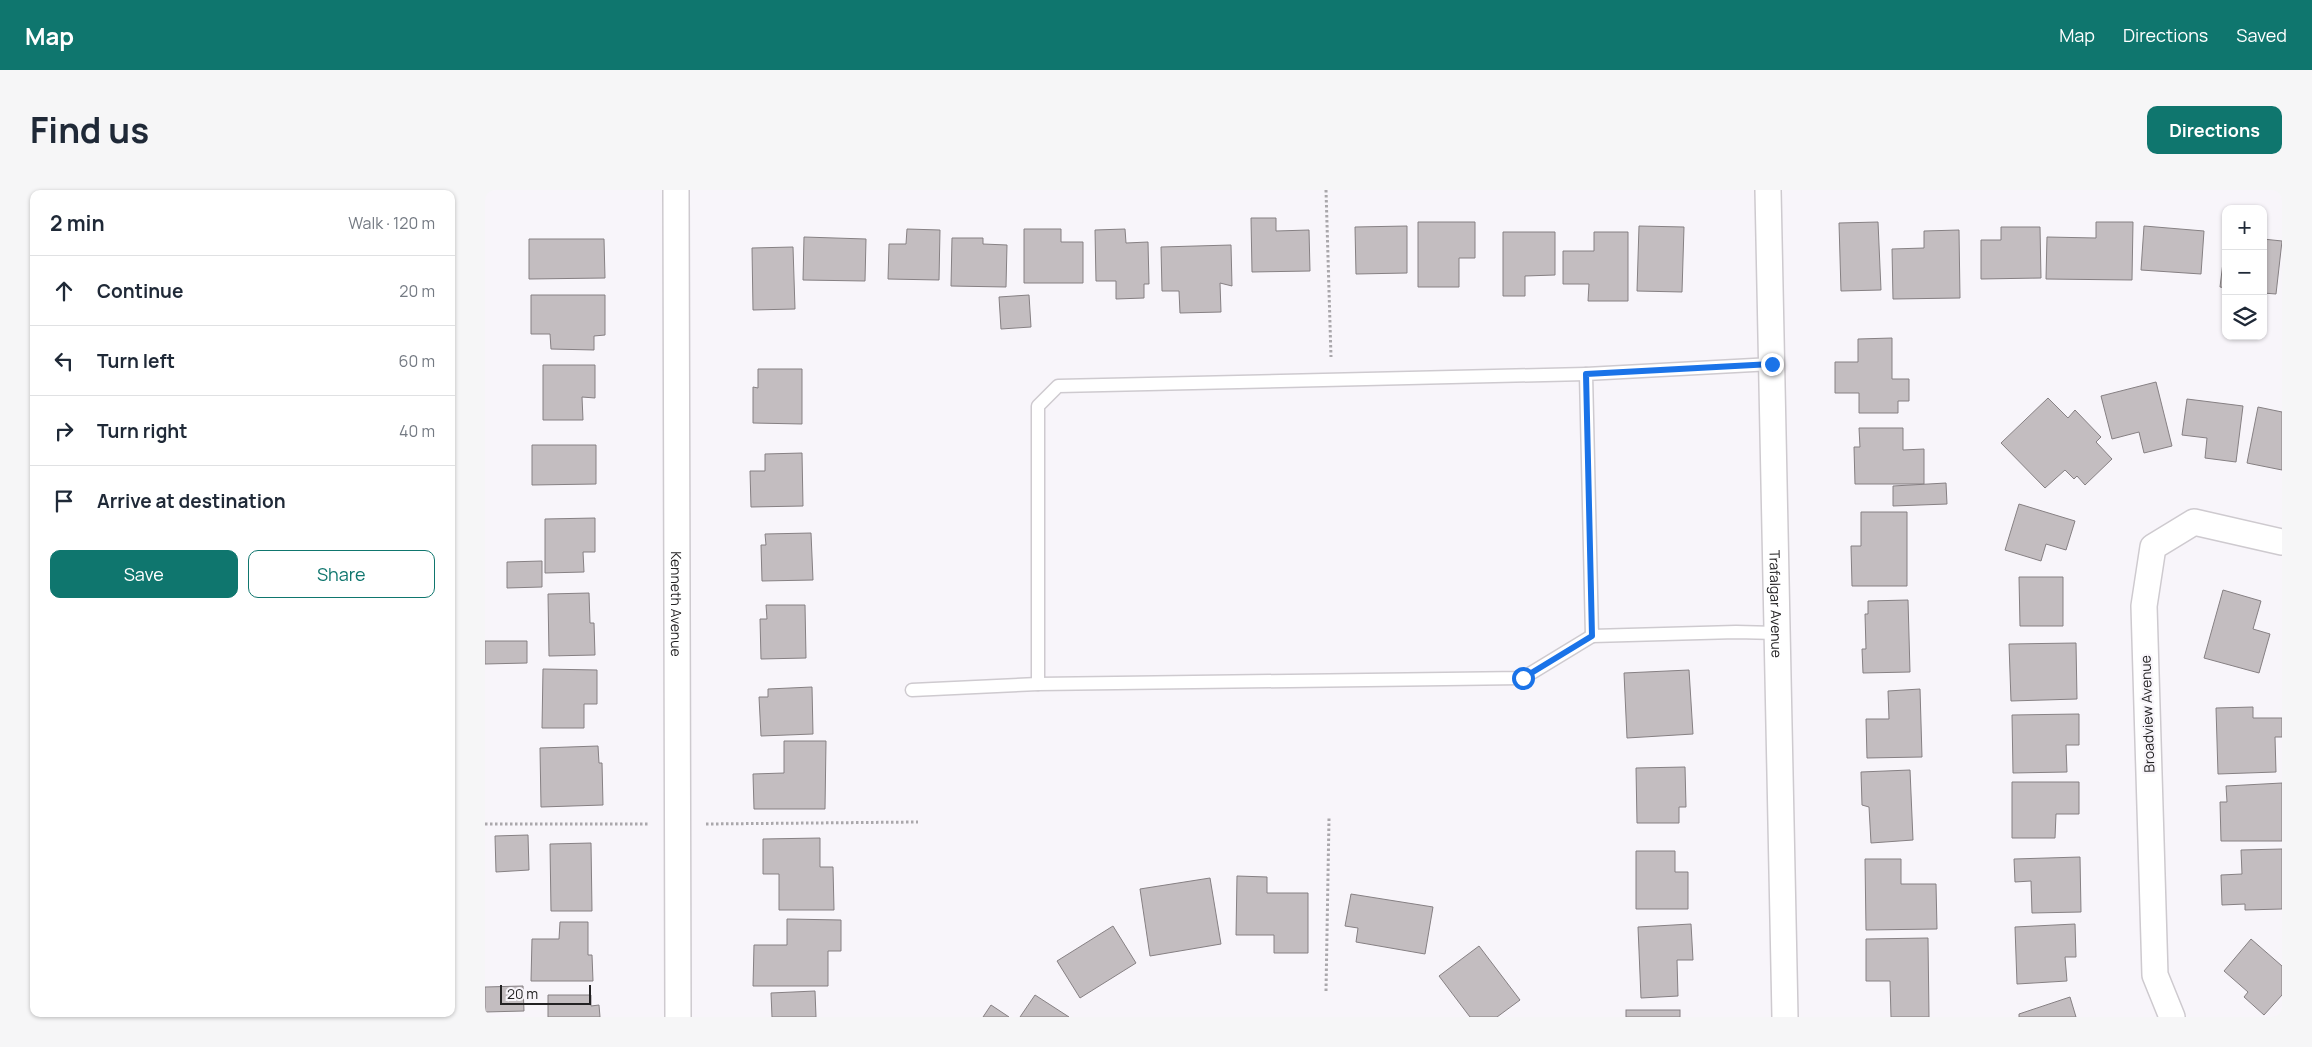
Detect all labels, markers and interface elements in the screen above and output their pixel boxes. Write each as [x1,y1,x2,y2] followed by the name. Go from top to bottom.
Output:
[25,19,74,52] text: Map
[2059,23,2095,47] text: Map
[2123,23,2208,47] text: Directions
[2236,23,2287,47] text: Saved
[30,106,149,154] text: Find us
[2147,106,2282,154] button: Directions
[2222,205,2267,340] map controls
[2222,205,2267,250] button: +
[50,209,105,237] text: 2 min
[348,212,435,234] text: Walk · 120 m
[2222,250,2267,295] button: −
[50,277,78,305] icon: ahead
[97,278,183,304] text: Continue
[399,280,435,302] text: 20 m
[2222,295,2267,340] button: layers
[50,347,78,375] icon: left
[97,348,175,374] text: Turn left
[399,350,435,372] text: 60 m
[1761,353,1784,376] route end
[50,417,78,445] icon: right
[97,418,187,444] text: Turn right
[399,420,435,442] text: 40 m
[50,487,78,515] icon: arrive
[97,488,286,514] text: Arrive at destination
[50,550,238,598] button: Save
[248,550,435,598] button: Share
[1766,550,1787,658] street label: Trafalgar Avenue
[667,551,687,657] street label: Kenneth Avenue
[2135,655,2159,773] street label: Broadview Avenue
[1512,667,1535,690] route start
[500,982,591,1005] scale bar
[507,984,538,1003] text: 20 m

